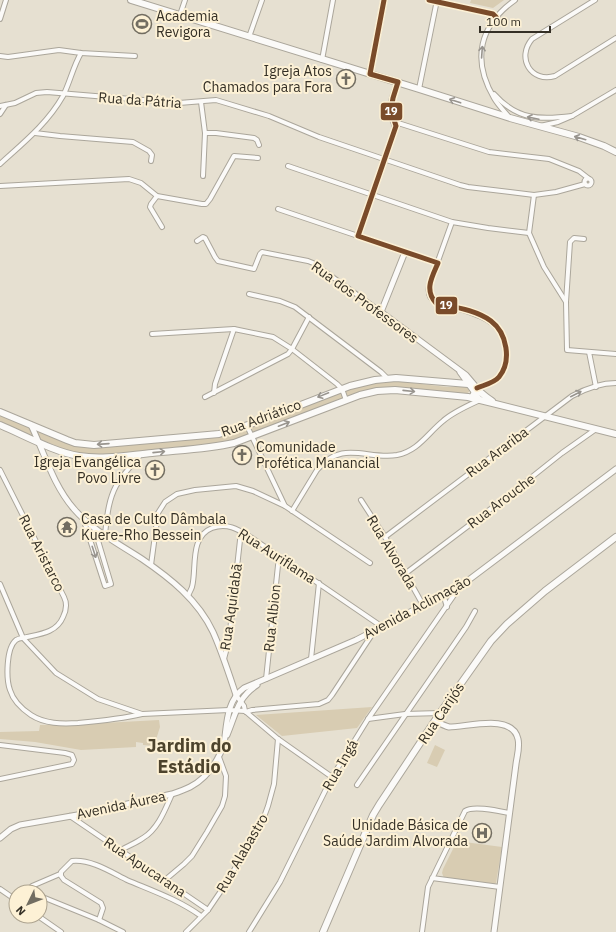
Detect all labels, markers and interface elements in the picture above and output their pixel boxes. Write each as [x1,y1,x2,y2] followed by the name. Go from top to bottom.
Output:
[156,7,219,41] place label: Academia Revigora
[480,8,550,34] scale bar
[131,13,153,35] sports icon: Academia Revigora
[486,14,521,29] text: 100 m
[478,46,485,59] one-way arrow
[203,62,333,96] place label: Igreja Atos Chamados para Fora
[335,68,357,90] church icon: Igreja Atos Chamados para Fora
[98,88,183,112] street label: Rua da Pátria
[450,96,462,104] one-way arrow
[380,102,403,121] line badge: 19
[384,104,398,118] text: 19
[527,113,540,121] one-way arrow
[573,134,586,141] one-way arrow
[308,257,422,347] street label: Rua dos Professores
[435,296,458,315] line badge: 19
[439,298,453,312] text: 19
[402,387,415,394] one-way arrow
[570,389,582,397] one-way arrow
[318,392,330,400] one-way arrow
[218,395,304,441] street label: Rua Adriático
[278,419,290,427] one-way arrow
[462,422,532,481] street label: Rua Arariba
[256,438,380,472] place label: Comunidade Profética Manancial
[97,441,110,448] one-way arrow
[231,444,253,466] church icon: Comunidade Profética Manancial
[152,449,165,456] one-way arrow
[34,453,142,487] place label: Igreja Evangélica Povo Livre
[144,459,166,481] church icon: Igreja Evangélica Povo Livre
[464,469,539,532] street label: Rua Arouche
[81,510,227,544] place label: Casa de Culto Dâmbala Kuere-Rho Bessein
[15,511,69,595] street label: Rua Aristarco
[363,512,421,593] street label: Rua Alvorada
[56,516,78,538] temple icon: Casa de Culto Dâmbala Kuere-Rho Bessein
[235,524,320,588] street label: Rua Auriflama
[91,546,98,559] one-way arrow
[216,562,246,652] street label: Rua Aquidabã
[360,571,474,643] street label: Avenida Aclimação
[260,583,284,653] street label: Rua Albion
[414,679,468,747] street label: Rua Carijós
[146,734,232,778] district label: Jardim do Estádio
[318,736,362,794] street label: Rua Ingá
[75,786,168,823] street label: Avenida Áurea
[212,810,272,896] street label: Rua Alabastro
[323,816,469,850] place label: Unidade Básica de Saúde Jardim Alvorada
[471,822,493,844] hospital icon: Unidade Básica de Saúde Jardim Alvorada
[100,833,190,901] street label: Rua Apucarana
[8,884,48,924] north arrow
[13,903,29,919] text: N

